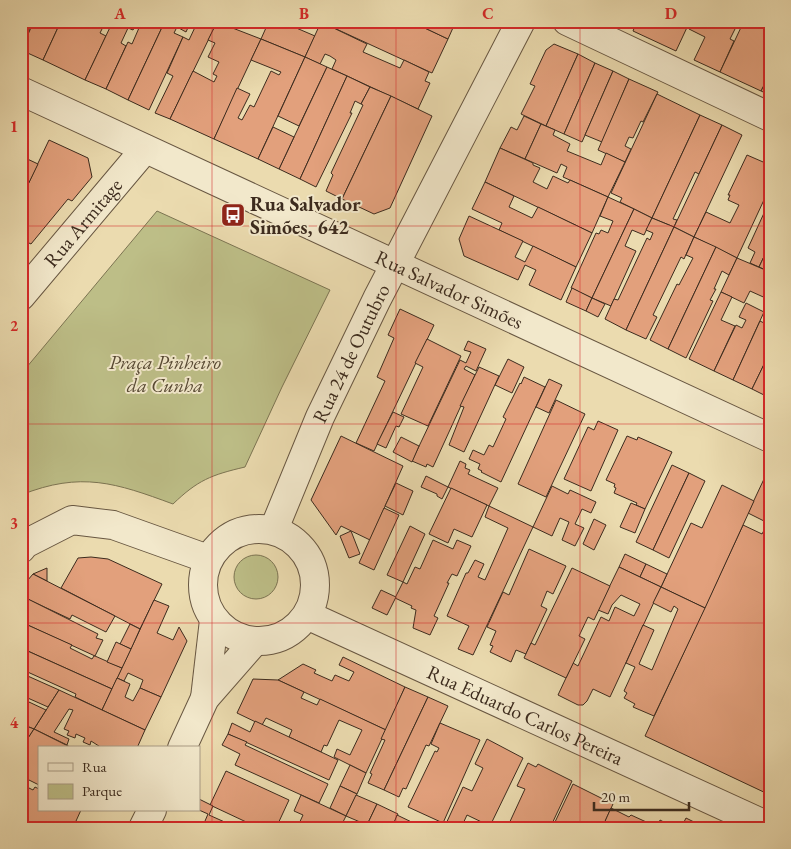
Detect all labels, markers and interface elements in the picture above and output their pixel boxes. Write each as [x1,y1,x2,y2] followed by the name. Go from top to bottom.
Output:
[113,3,126,24] text: A
[299,3,309,24] text: B
[482,3,494,24] text: C
[665,3,677,24] text: D
[10,116,18,137] text: 1
[38,173,128,272] street label: Rua Armitage
[250,191,361,240] place label: Rua Salvador Simões, 642
[220,202,246,228] bus stop icon: Rua Salvador Simões, 642
[371,244,527,335] street label: Rua Salvador Simões
[306,279,396,427] street label: Rua 24 de Outubro
[10,315,19,336] text: 2
[109,349,222,398] park label: Praça Pinheiro da Cunha
[10,513,18,534] text: 3
[423,659,627,771] street label: Rua Eduardo Carlos Pereira
[10,712,19,733] text: 4
[38,746,200,812] legend
[82,757,107,776] text: Rua
[594,779,688,811] scale bar
[82,781,122,800] text: Parque
[601,787,630,806] text: 20 m

